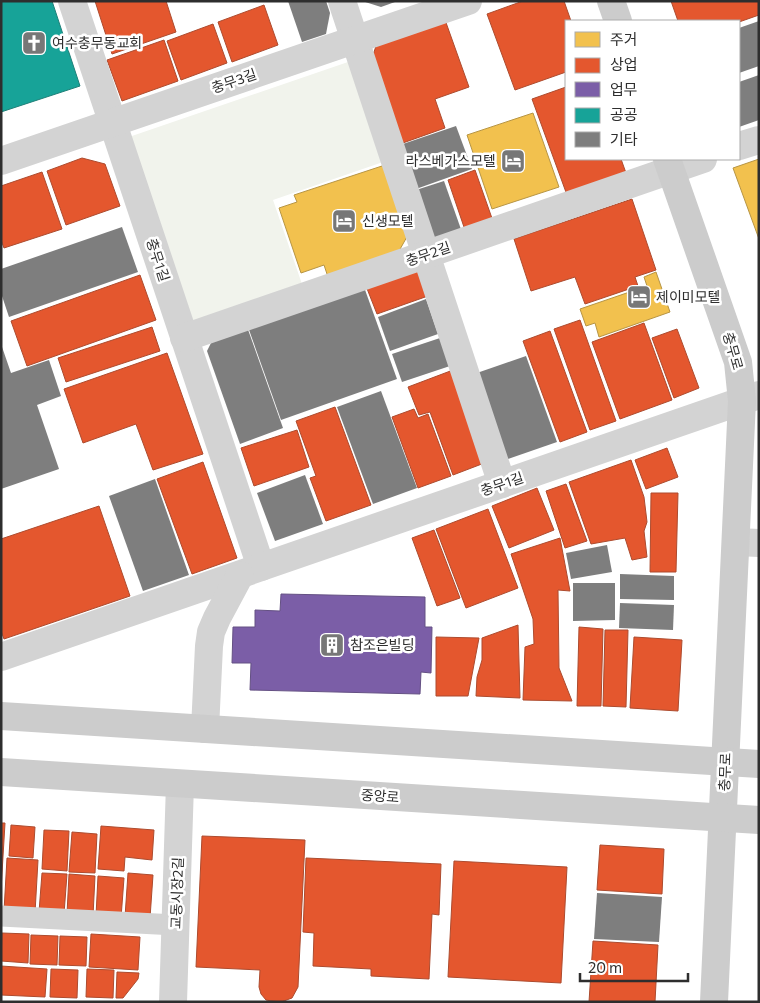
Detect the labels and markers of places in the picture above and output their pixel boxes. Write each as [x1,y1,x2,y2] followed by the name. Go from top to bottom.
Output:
[21,30,47,56] church icon: 여수충무동교회
[52,34,142,51] place label: 여수충무동교회
[500,148,526,174] hotel icon: 라스베가스모텔
[406,152,496,169] place label: 라스베가스모텔
[331,208,357,234] hotel icon: 신생모텔
[362,212,414,229] place label: 신생모텔
[626,284,652,310] hotel icon: 제이미모텔
[656,288,720,305] place label: 제이미모텔
[319,632,345,658] building icon: 참조은빌딩
[350,636,414,653] place label: 참조은빌딩

